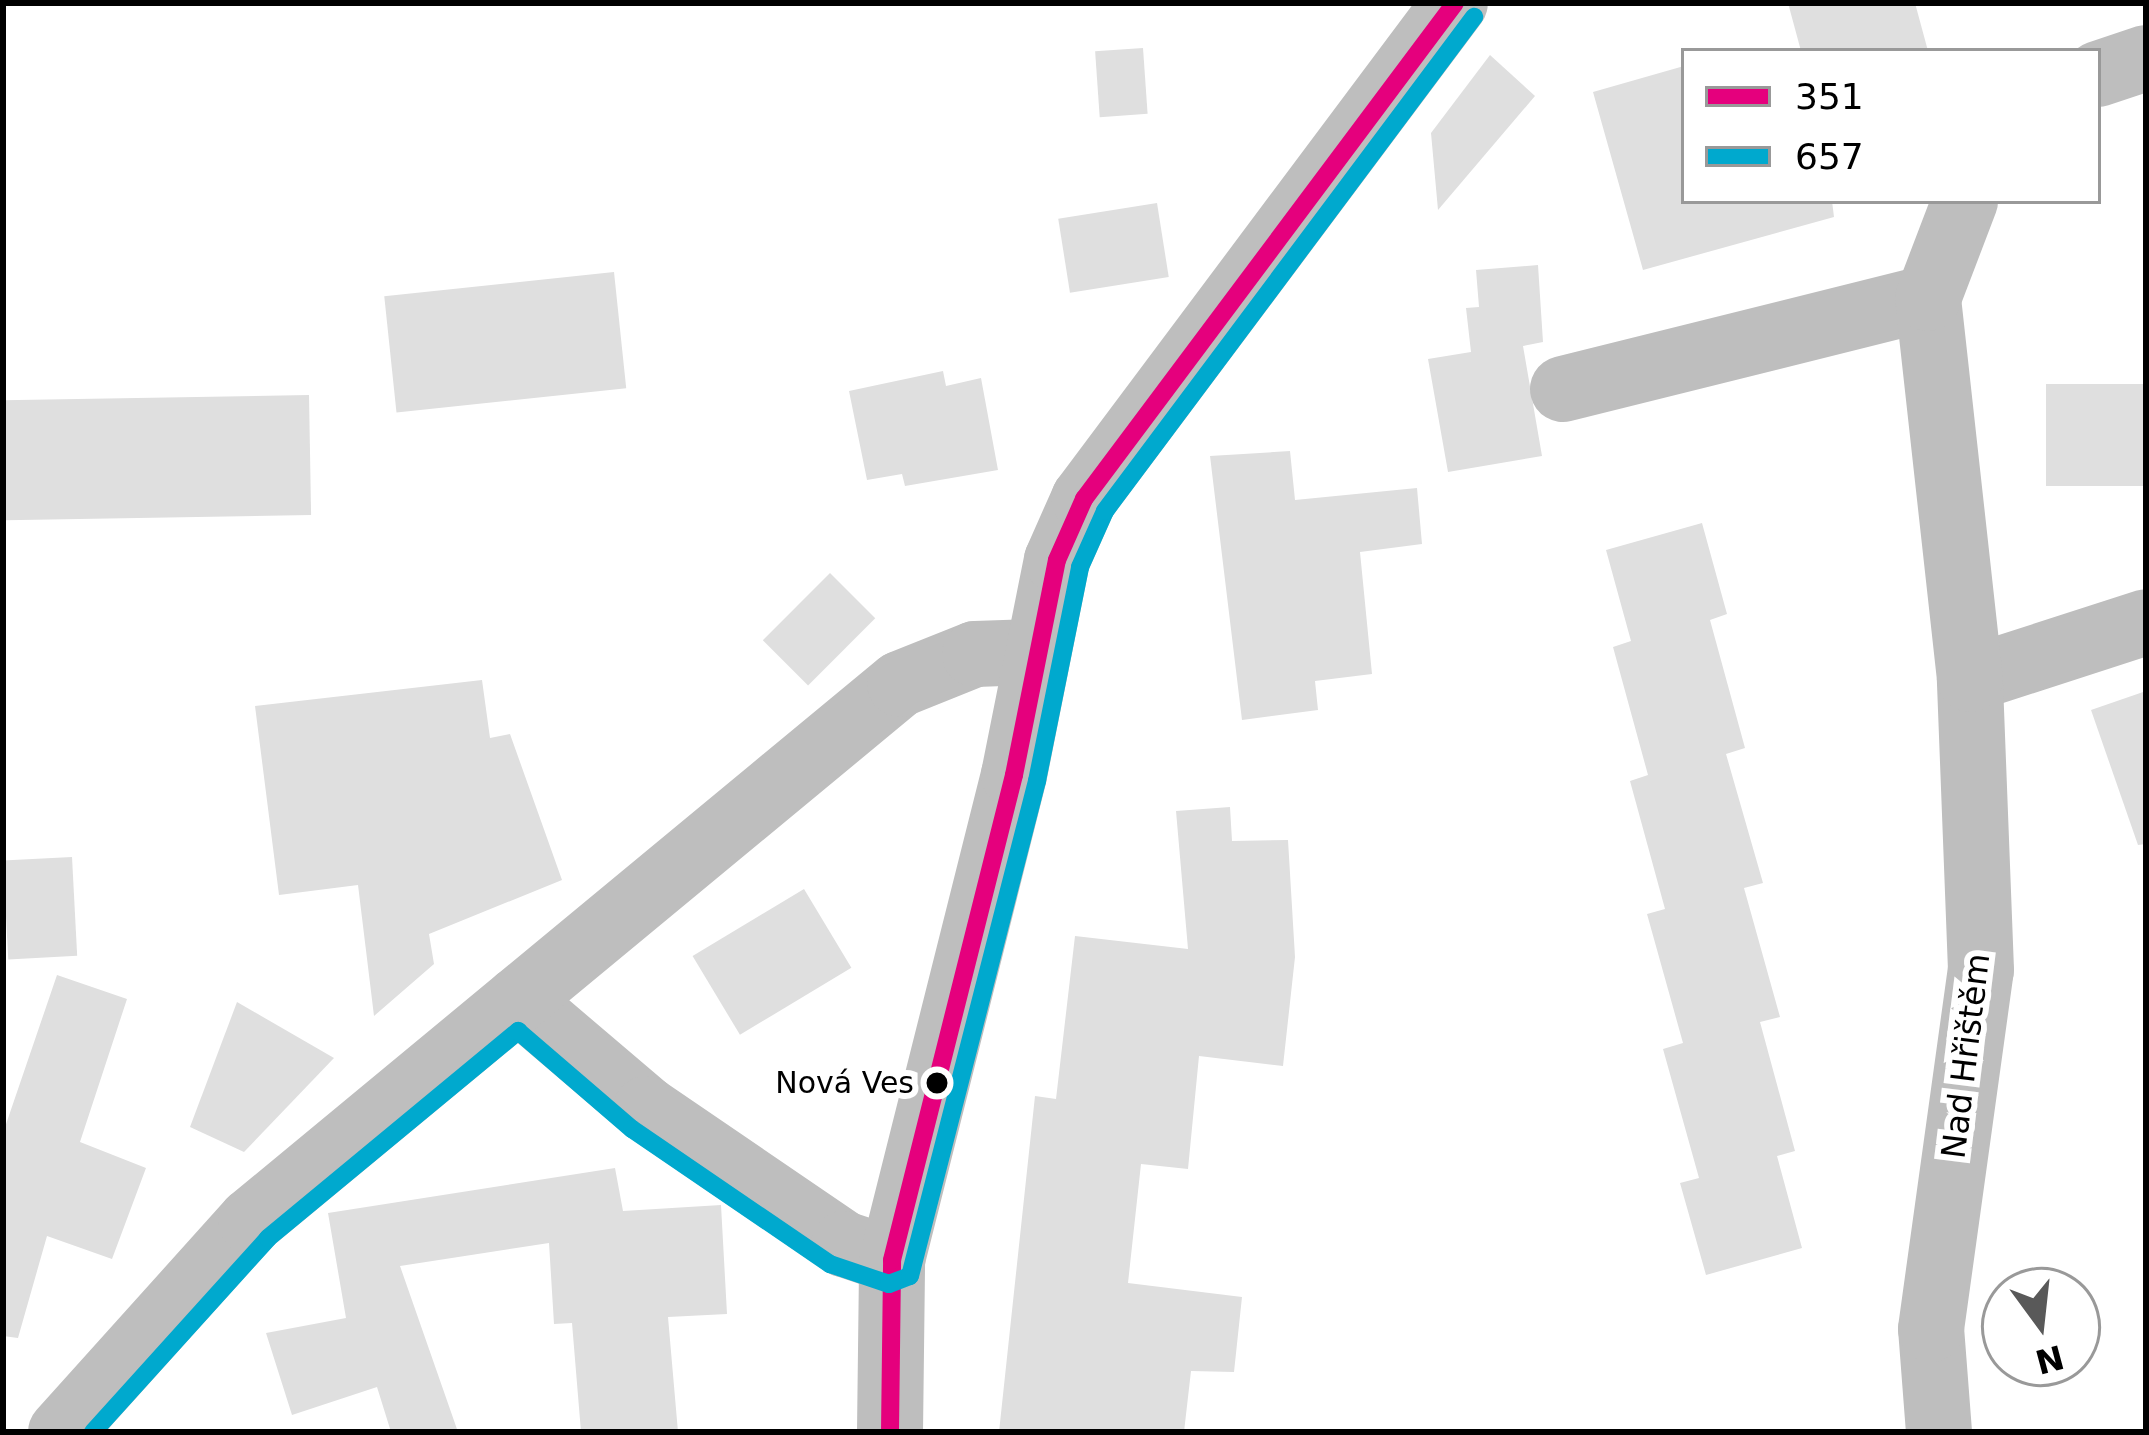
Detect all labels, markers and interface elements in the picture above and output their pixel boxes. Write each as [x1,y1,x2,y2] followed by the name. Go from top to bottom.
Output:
[1681,48,2101,204] legend
[1795,76,1864,117] text: 351
[1795,136,1864,177] text: 657
[1934,951,1998,1161] street label: Nad Hřištěm
[775,1065,914,1101] place label: Nová Ves
[926,1072,948,1094] marker: Nová Ves
[1981,1267,2101,1387] north arrow
[2031,1337,2068,1382] text: N

